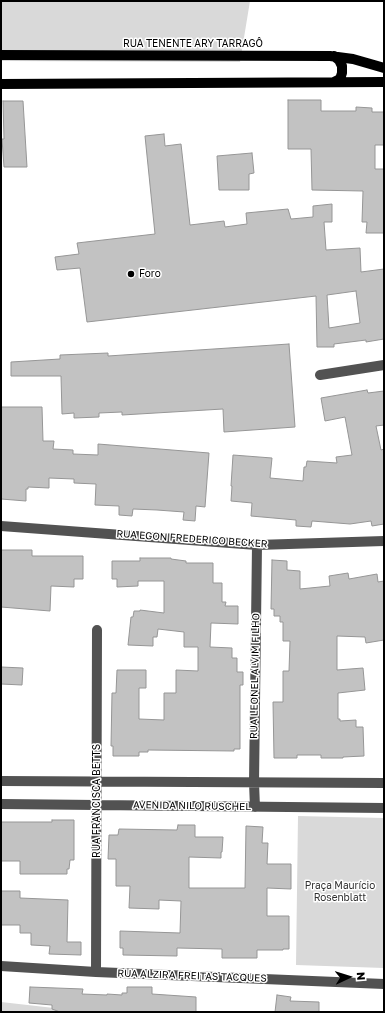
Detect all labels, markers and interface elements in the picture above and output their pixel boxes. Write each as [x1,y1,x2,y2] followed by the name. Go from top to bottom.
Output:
[123,38,263,50] street label: RUA TENENTE ARY TARRAGÔ
[139,268,161,280] place label: Foro
[126,269,136,279] marker: Foro
[116,528,268,550] street label: RUA EGON FREDERICO BECKER
[248,613,262,739] street label: RUA LEONEL ALVIM FILHO
[91,744,103,858] street label: RUA FRANCISCA BETTS
[133,799,251,813] street label: AVENIDA NILO RUSCHEL
[305,880,375,904] park label: Praça Maurício Rosenblatt
[329,957,369,997] north arrow
[117,967,267,985] street label: RUA ALZIRA FREITAS TACQUES
[355,971,368,981] text: N

